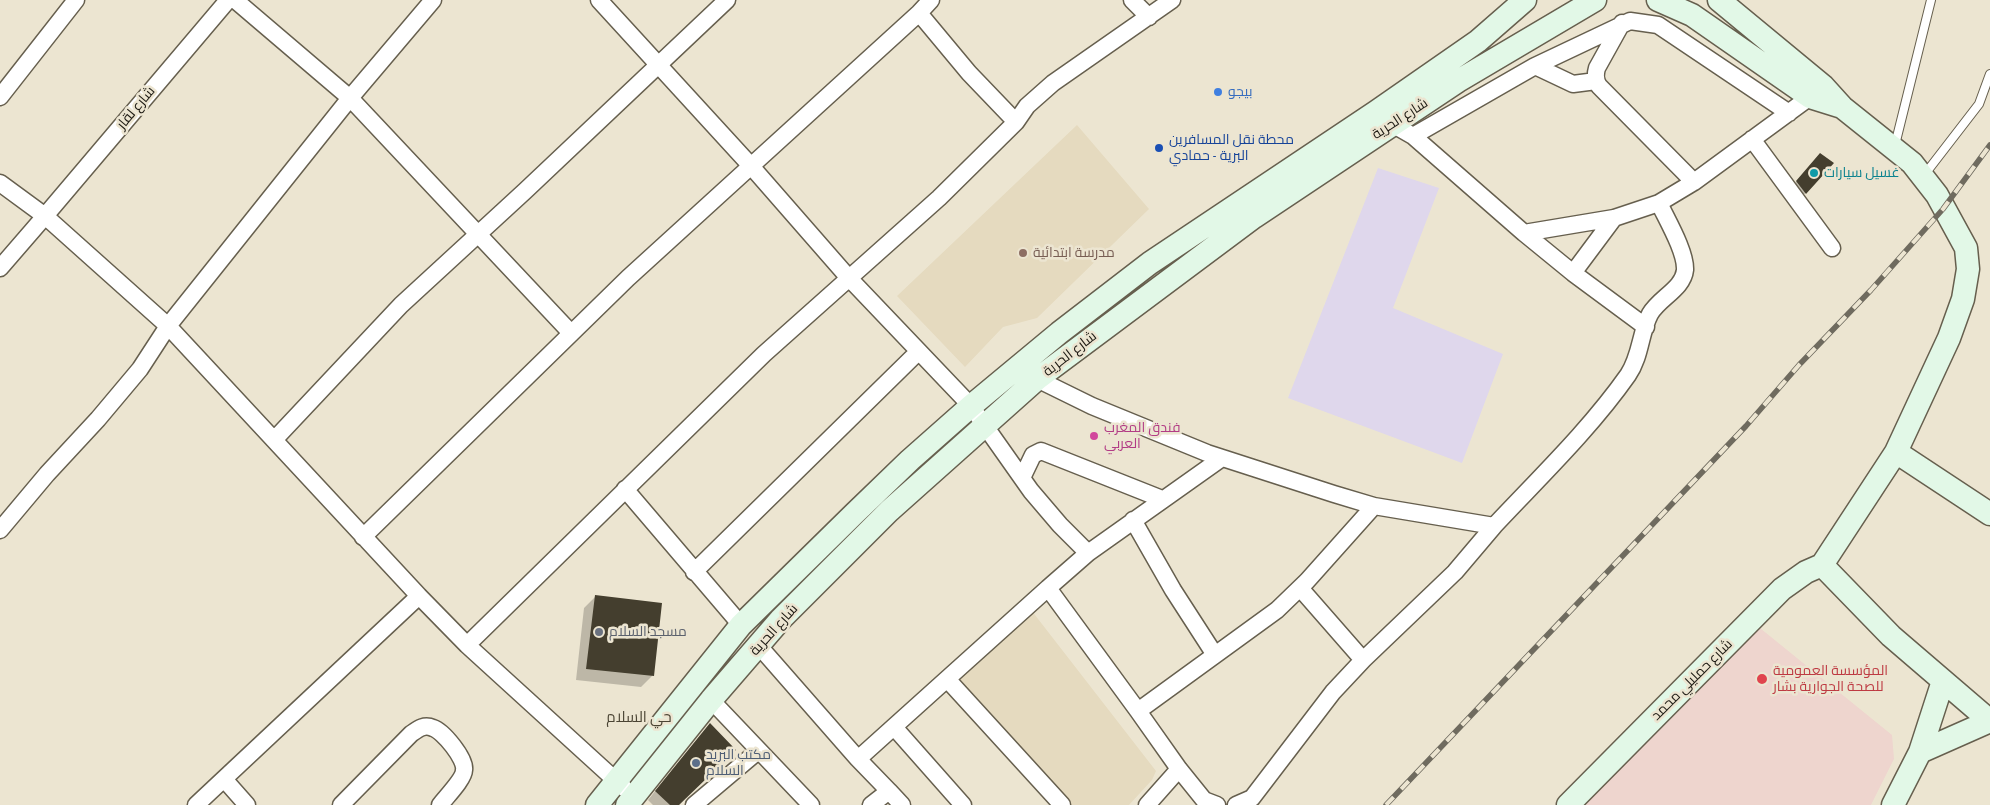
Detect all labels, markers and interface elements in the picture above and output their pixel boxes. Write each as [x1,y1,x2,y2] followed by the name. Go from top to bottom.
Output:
[113,83,159,133] street label: شارع لقار
[1228,84,1252,100] place label: بيجو
[1212,86,1224,98] marker: بيجو
[1369,95,1431,143] street label: شارع الحرية
[1169,132,1294,164] place label: محطة نقل المسافرين البرية - حمادي
[1153,142,1165,154] marker: محطة نقل المسافرين البرية - حمادي
[1824,165,1900,181] place label: غسيل سيارات
[1808,167,1820,179] marker: غسيل سيارات
[1033,245,1115,261] place label: مدرسة ابتدائية
[1017,247,1029,259] marker: مدرسة ابتدائية
[1040,328,1100,380] street label: شارع الحرية
[1104,420,1180,452] place label: فندق المغرب العربي
[1088,430,1100,442] marker: فندق المغرب العربي
[747,601,801,659] street label: شارع الحرية
[609,624,687,640] place label: مسجد السلام
[593,626,605,638] marker: مسجد السلام
[1648,636,1736,724] street label: شارع حمليلي محمد
[1773,663,1888,696] place label: المؤسسة العمومية للصحة الجوارية بشار
[1755,672,1769,686] marker: المؤسسة العمومية للصحة الجوارية بشار
[606,709,672,727] district label: حي السلام
[706,747,771,780] place label: مكتب البريد السلام
[690,757,702,769] marker: مكتب البريد السلام

